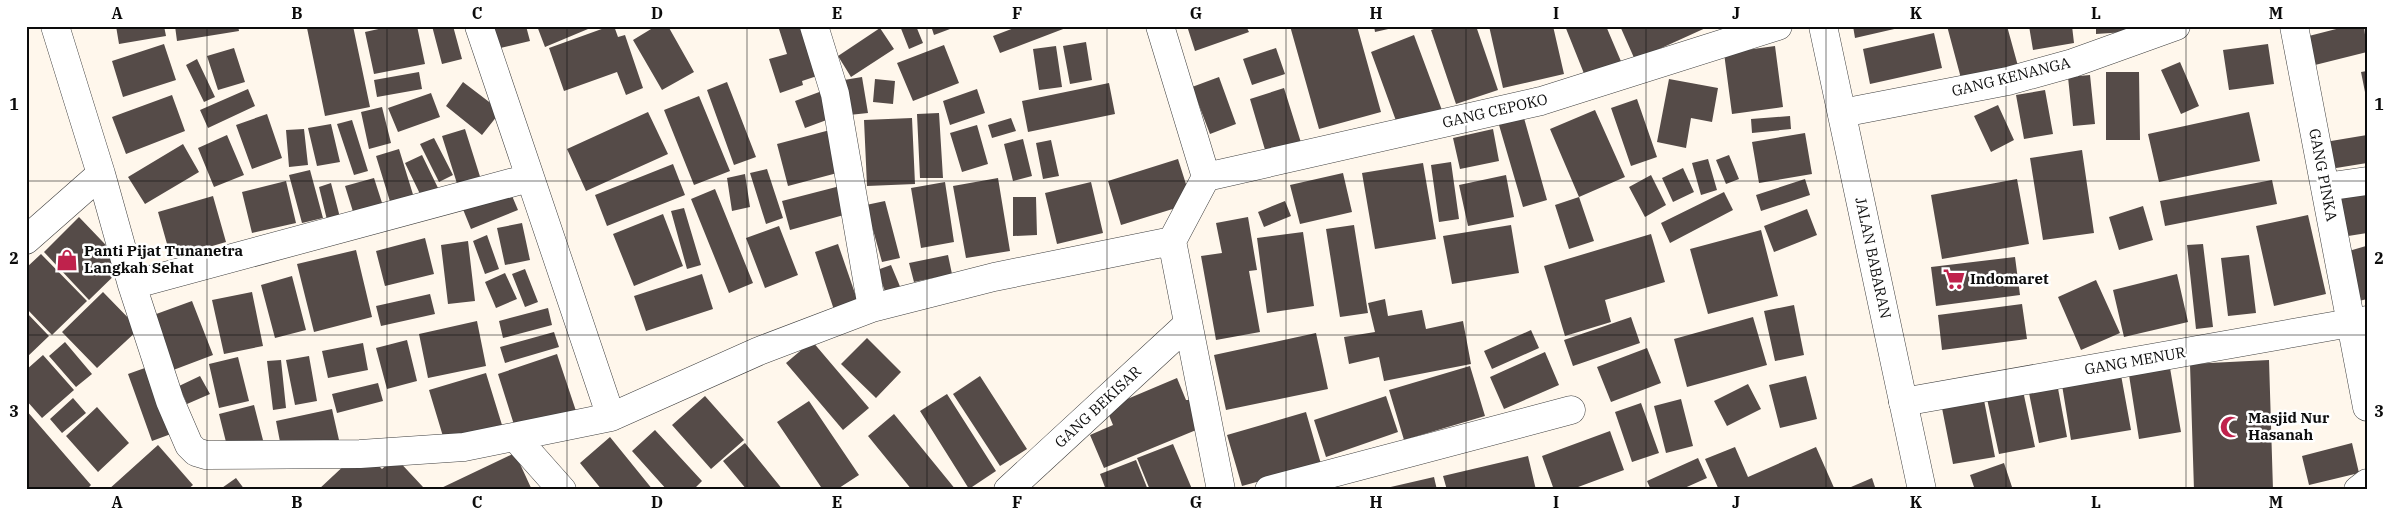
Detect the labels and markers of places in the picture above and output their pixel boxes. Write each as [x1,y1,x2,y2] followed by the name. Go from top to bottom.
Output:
[84,241,244,277] place label: Panti Pijat Tunanetra Langkah Sehat
[54,247,80,273] shop icon: Panti Pijat Tunanetra Langkah Sehat
[1941,266,1967,292] supermarket icon: Indomaret
[1970,269,2049,288] place label: Indomaret
[2248,408,2330,444] place label: Masjid Nur Hasanah
[2218,414,2244,440] mosque icon: Masjid Nur Hasanah

